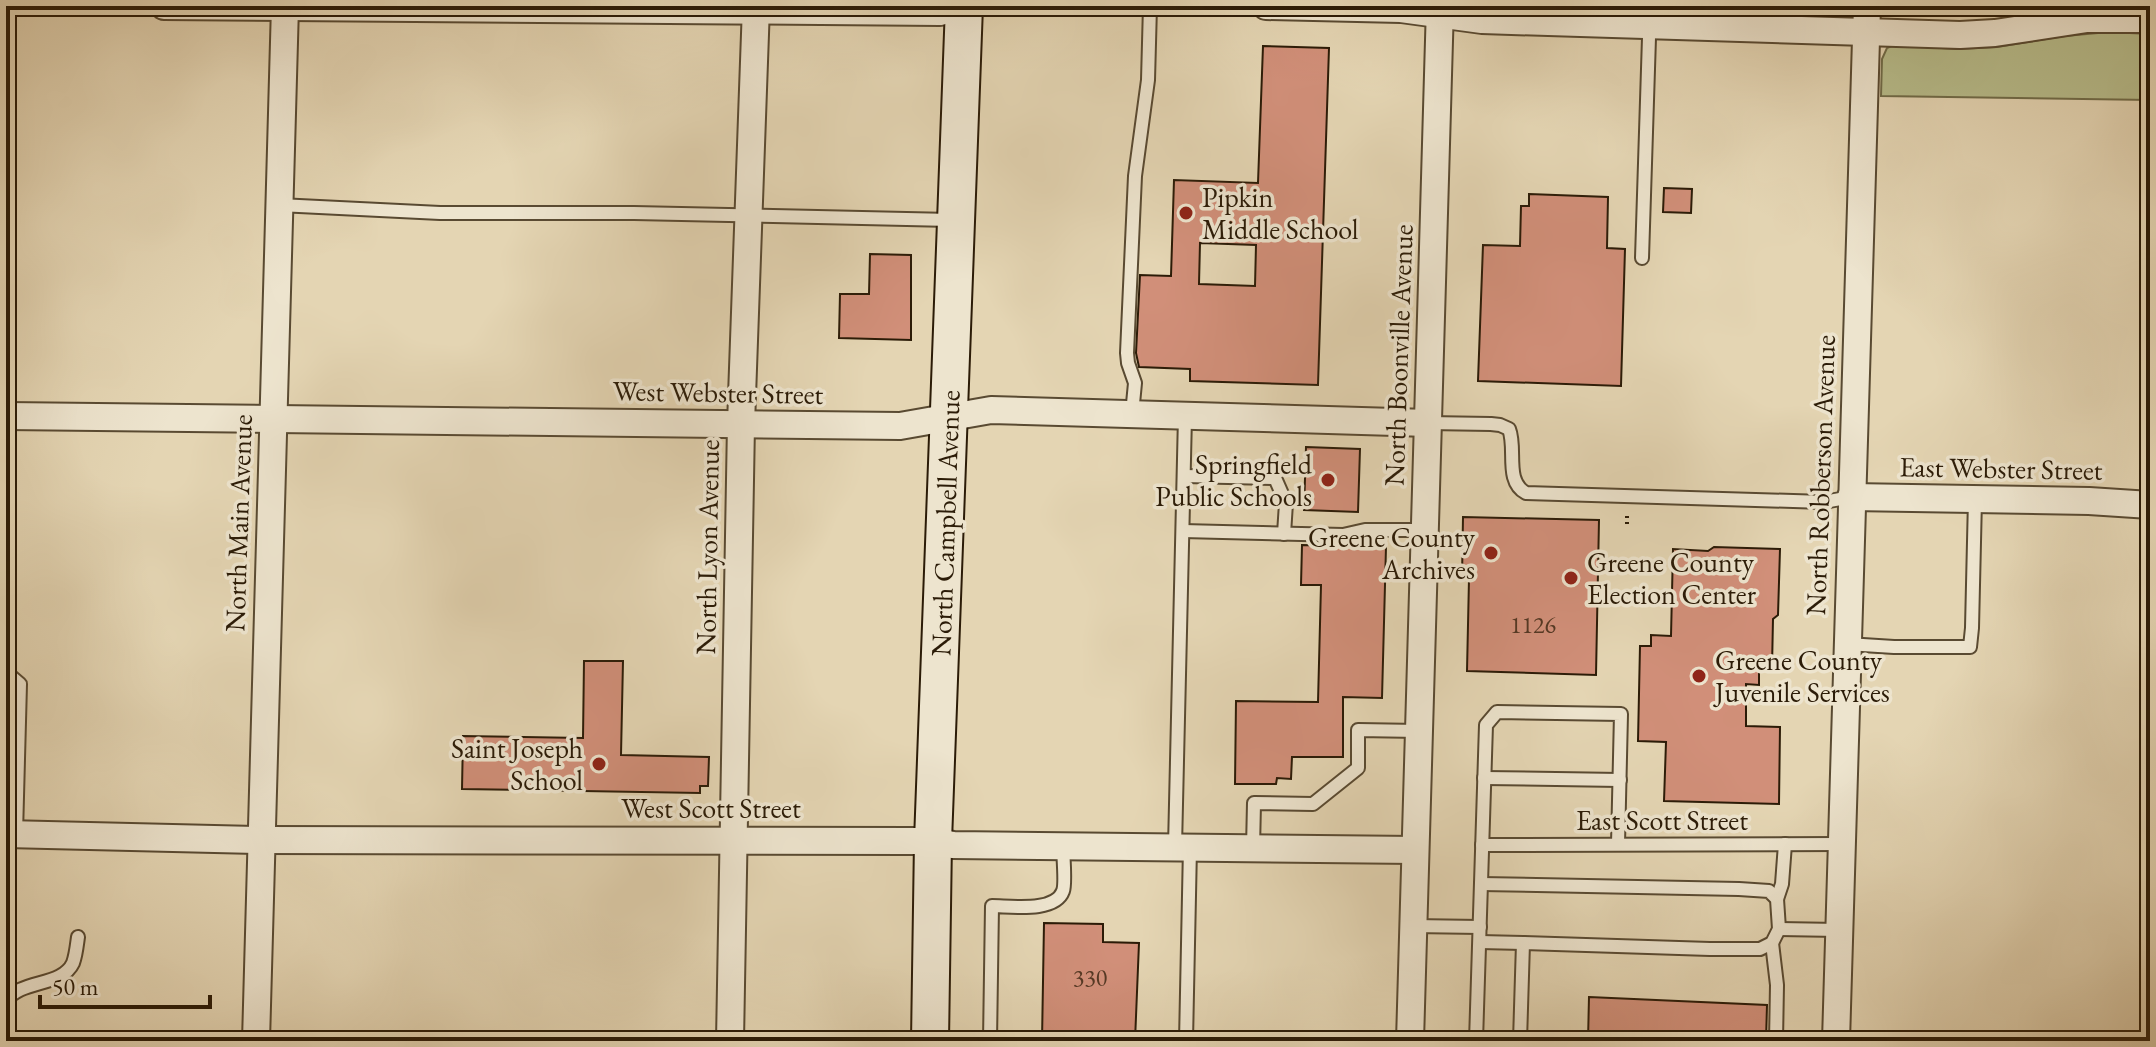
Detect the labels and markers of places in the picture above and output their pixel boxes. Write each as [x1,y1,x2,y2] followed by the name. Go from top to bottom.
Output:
[1202,179,1359,247] place label: Pipkin Middle School
[1177,204,1195,222] marker: Pipkin Middle School
[1155,446,1313,514] place label: Springfield Public Schools
[1319,471,1337,489] marker: Springfield Public Schools
[1308,519,1476,587] place label: Greene County Archives
[1482,544,1500,562] marker: Greene County Archives
[1587,544,1757,612] place label: Greene County Election Center
[1562,569,1580,587] marker: Greene County Election Center
[1713,642,1890,710] place label: Greene County Juvenile Services
[1690,667,1708,685] marker: Greene County Juvenile Services
[451,730,583,798] place label: Saint Joseph School
[590,755,608,773] marker: Saint Joseph School

